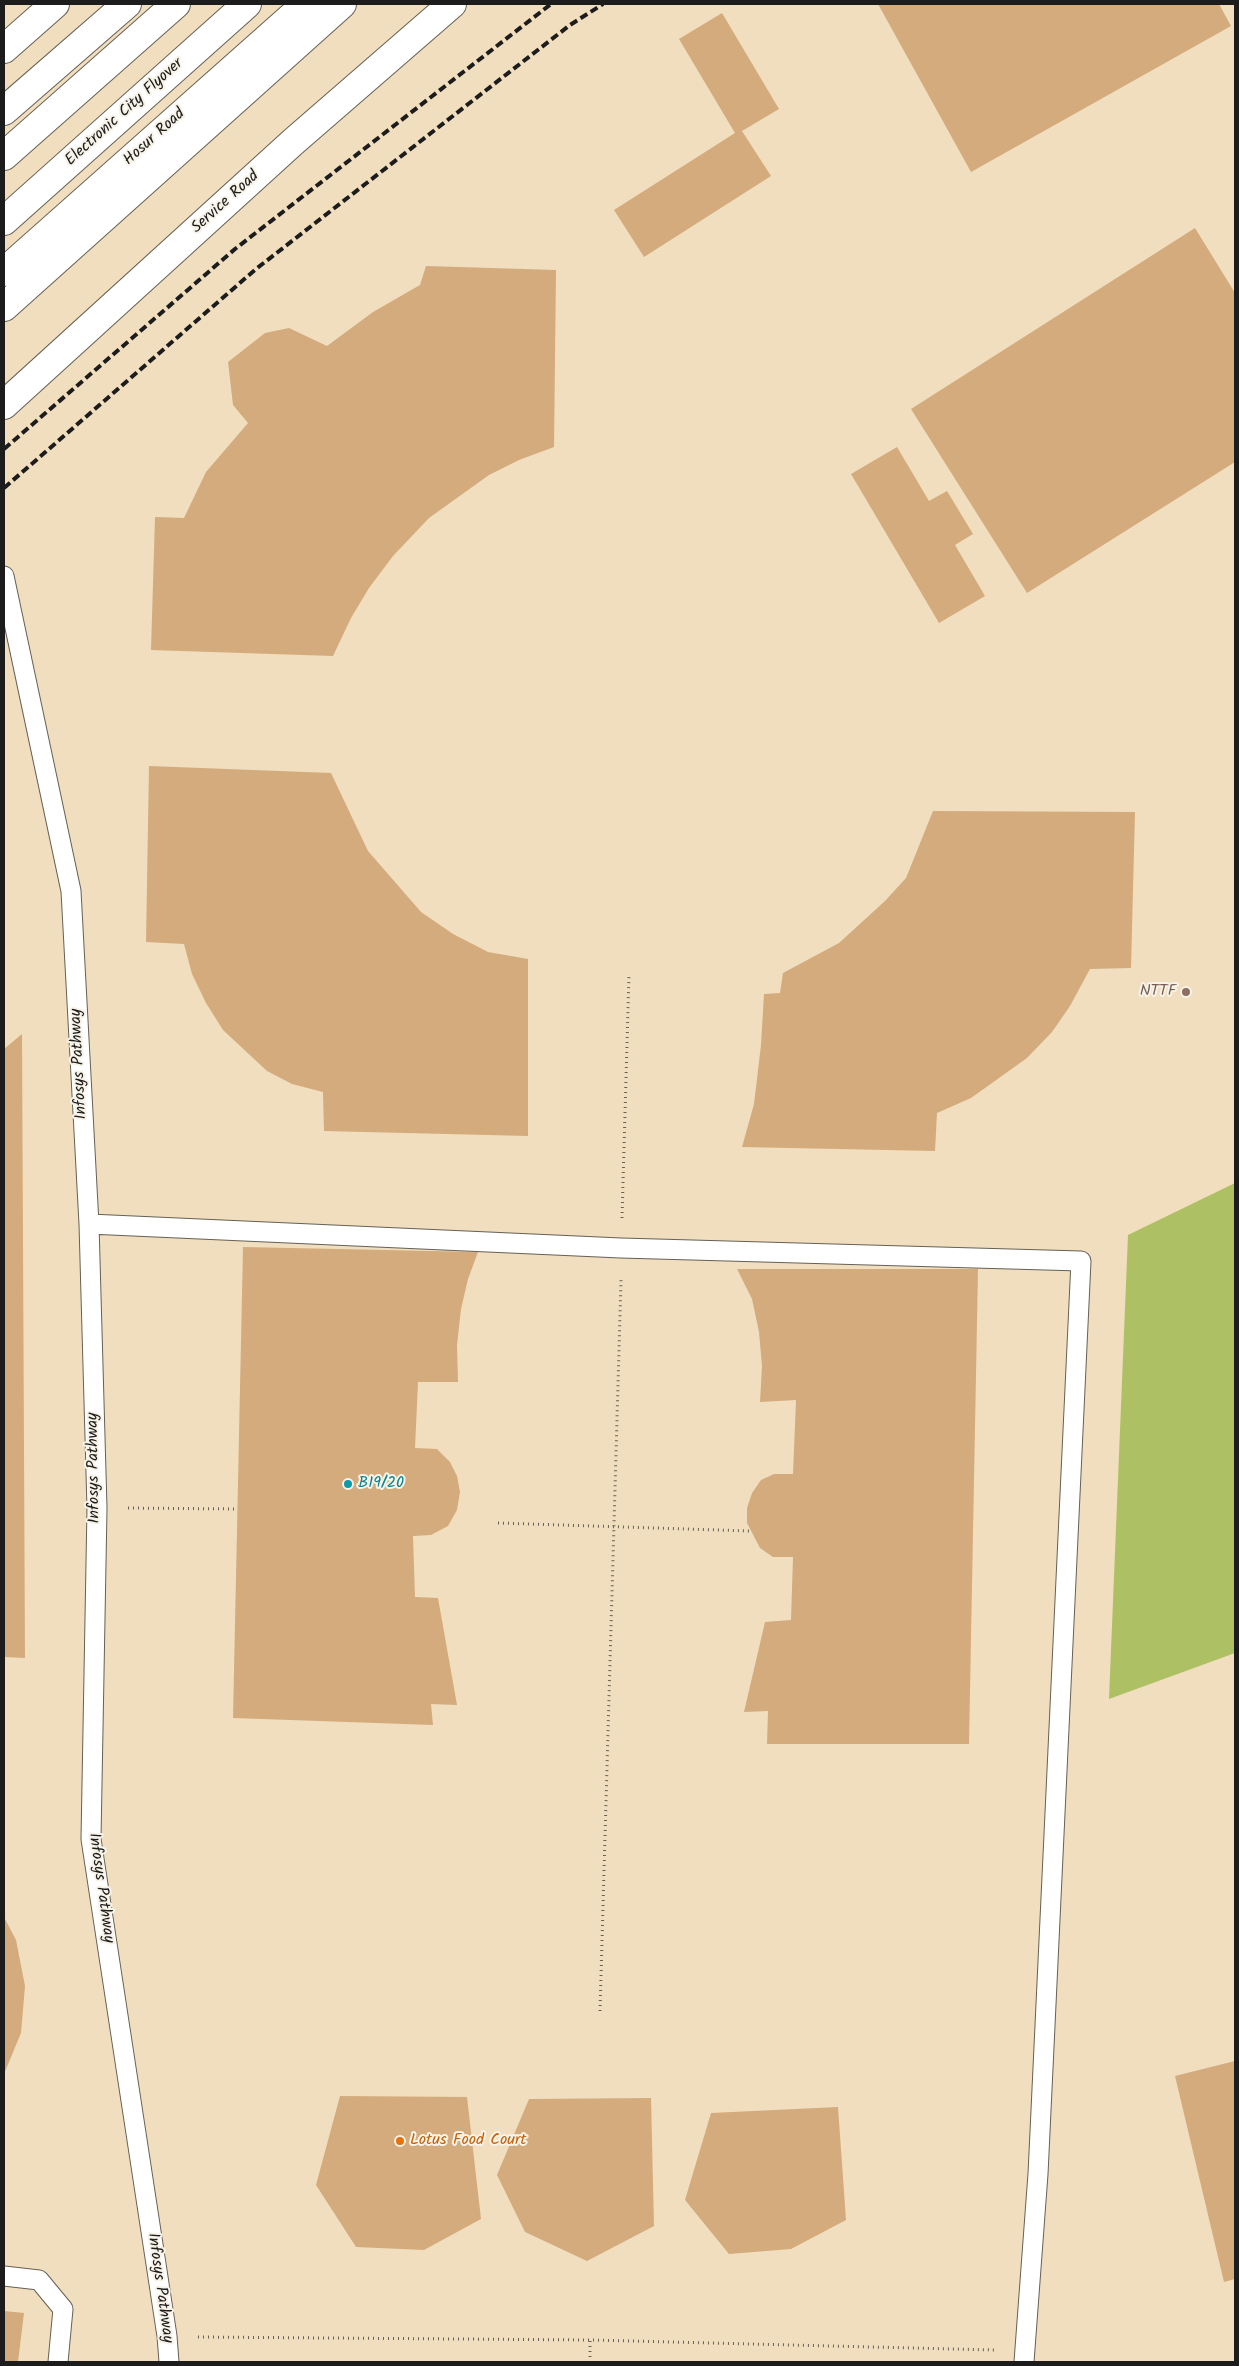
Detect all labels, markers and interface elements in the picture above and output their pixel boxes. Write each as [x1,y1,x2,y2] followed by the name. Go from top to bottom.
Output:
[62,55,188,171] street label: Electronic City Flyover
[120,105,190,171] street label: Hosur Road
[188,168,264,238] street label: Service Road
[1140,982,1176,1002] place label: NTTF
[1180,986,1192,998] marker: NTTF
[68,1008,92,1120] street label: Infosys Pathway
[84,1412,106,1524] street label: Infosys Pathway
[358,1474,404,1494] place label: B19/20
[342,1478,354,1490] marker: B19/20
[83,1832,117,1944] street label: Infosys Pathway
[410,2131,526,2151] place label: Lotus Food Court
[394,2135,406,2147] marker: Lotus Food Court
[142,2232,176,2344] street label: Infosys Pathway

